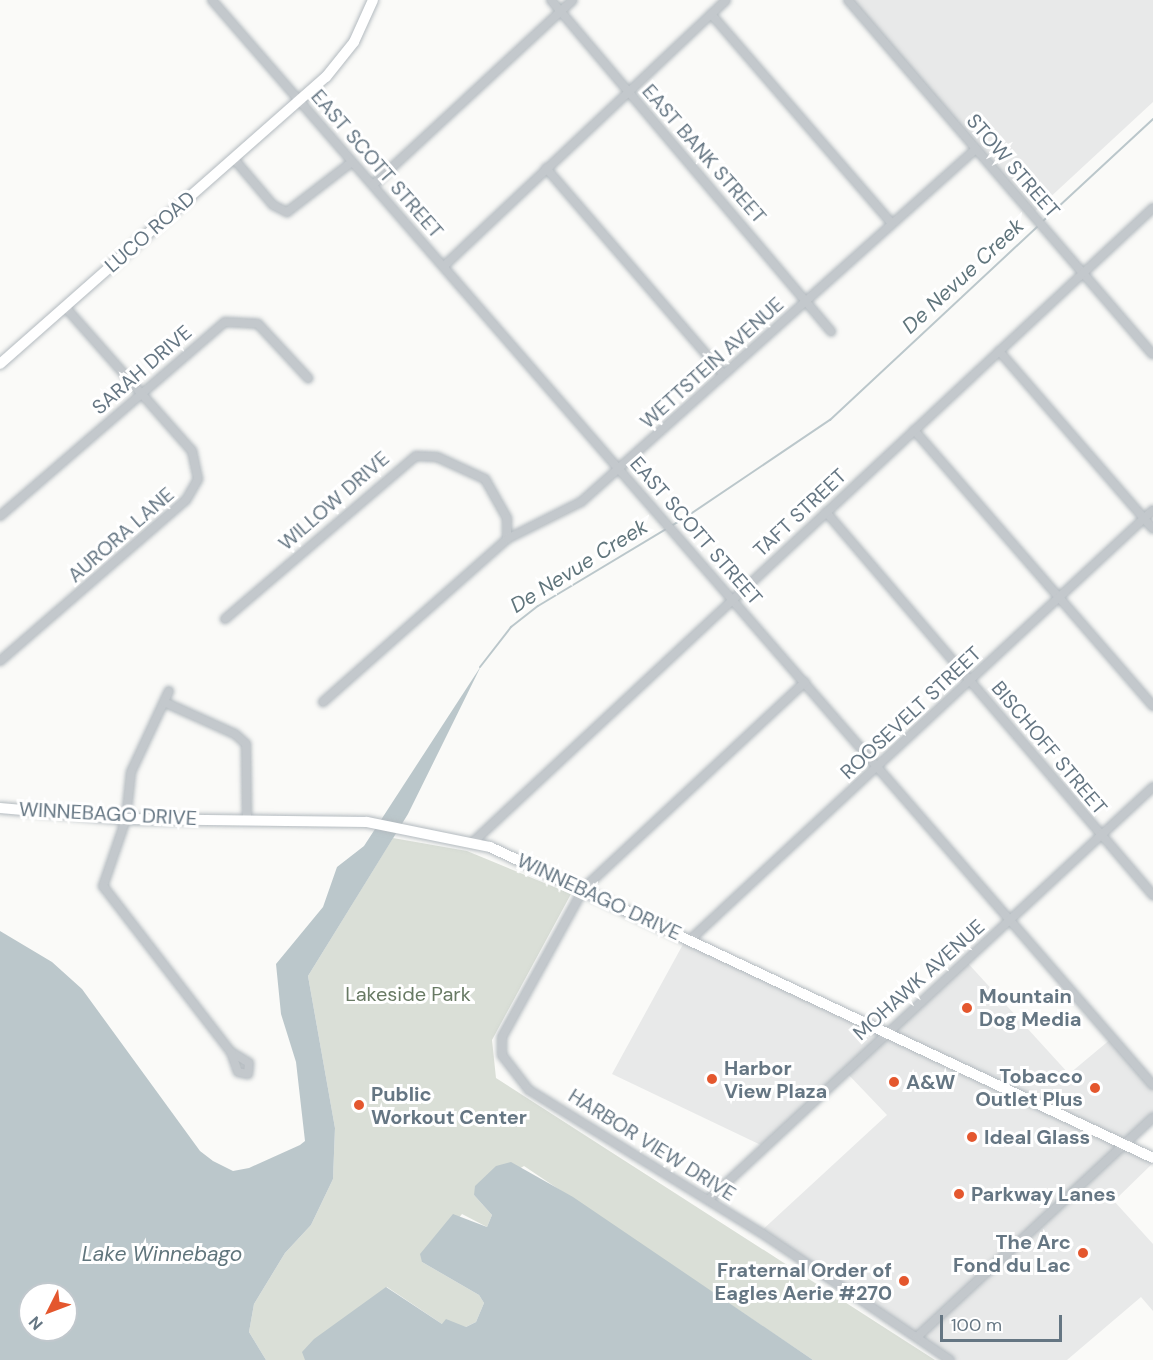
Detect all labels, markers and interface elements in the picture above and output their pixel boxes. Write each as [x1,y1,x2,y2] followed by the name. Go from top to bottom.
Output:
[637,80,771,228] street label: EAST BANK STREET
[306,85,448,243] street label: EAST SCOTT STREET
[961,109,1065,223] street label: STOW STREET
[100,186,200,278] street label: LUCO ROAD
[897,213,1029,339] water label: De Nevue Creek
[635,292,789,434] street label: WETTSTEIN AVENUE
[87,320,197,420] street label: SARAH DRIVE
[274,447,394,555] street label: WILLOW DRIVE
[625,452,767,610] street label: EAST SCOTT STREET
[749,464,851,562] street label: TAFT STREET
[63,482,179,588] street label: AURORA LANE
[506,514,652,618] water label: De Nevue Creek
[836,642,986,784] street label: ROOSEVELT STREET
[986,676,1112,820] street label: BISCHOFF STREET
[18,797,198,831] street label: WINNEBAGO DRIVE
[513,848,685,946] street label: WINNEBAGO DRIVE
[848,915,990,1045] street label: MOHAWK AVENUE
[345,982,471,1006] park label: Lakeside Park
[979,984,1081,1031] place label: Mountain Dog Media
[960,1001,974,1015] marker: Mountain Dog Media
[724,1056,827,1103] place label: Harbor View Plaza
[975,1064,1083,1111] place label: Tobacco Outlet Plus
[906,1070,955,1094] place label: A&W
[705,1072,719,1086] marker: Harbor View Plaza
[887,1075,901,1089] marker: A&W
[1088,1081,1102,1095] marker: Tobacco Outlet Plus
[371,1082,527,1129] place label: Public Workout Center
[564,1084,740,1206] street label: HARBOR VIEW DRIVE
[352,1098,366,1112] marker: Public Workout Center
[984,1125,1090,1149] place label: Ideal Glass
[965,1130,979,1144] marker: Ideal Glass
[971,1182,1116,1206] place label: Parkway Lanes
[952,1187,966,1201] marker: Parkway Lanes
[953,1230,1071,1277] place label: The Arc Fond du Lac
[82,1241,242,1267] water label: Lake Winnebago
[1076,1246,1090,1260] marker: The Arc Fond du Lac
[715,1258,892,1305] place label: Fraternal Order of Eagles Aerie #270
[897,1274,911,1288] marker: Fraternal Order of Eagles Aerie #270
[18,1282,78,1342] north arrow
[943,1303,1064,1341] scale bar
[24,1312,47,1334] text: N
[951,1313,1002,1337] text: 100 m

